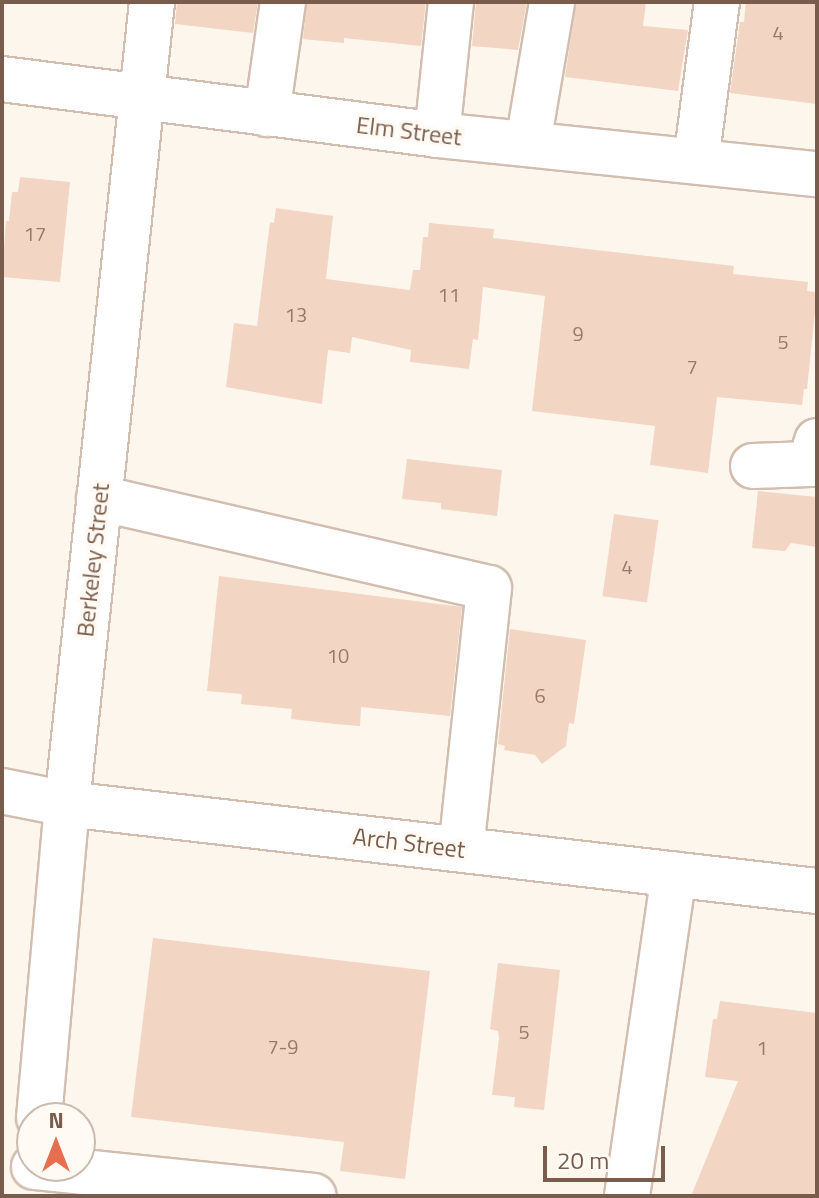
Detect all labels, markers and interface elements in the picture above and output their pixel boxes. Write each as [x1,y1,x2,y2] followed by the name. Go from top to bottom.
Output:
[772,20,784,44] house number: 4
[355,110,463,152] street label: Elm Street
[24,221,46,245] house number: 17
[438,282,460,306] house number: 11
[285,302,307,326] house number: 13
[572,321,584,345] house number: 9
[777,329,789,353] house number: 5
[686,354,698,378] house number: 7
[71,482,115,638] street label: Berkeley Street
[621,554,633,578] house number: 4
[327,643,349,667] house number: 10
[534,683,546,707] house number: 6
[351,822,467,864] street label: Arch Street
[518,1019,530,1043] house number: 5
[267,1034,299,1058] house number: 7-9
[756,1035,768,1059] house number: 1
[16,1102,96,1182] north arrow
[48,1103,64,1137] text: N
[547,1130,669,1180] scale bar
[557,1142,609,1178] text: 20 m

